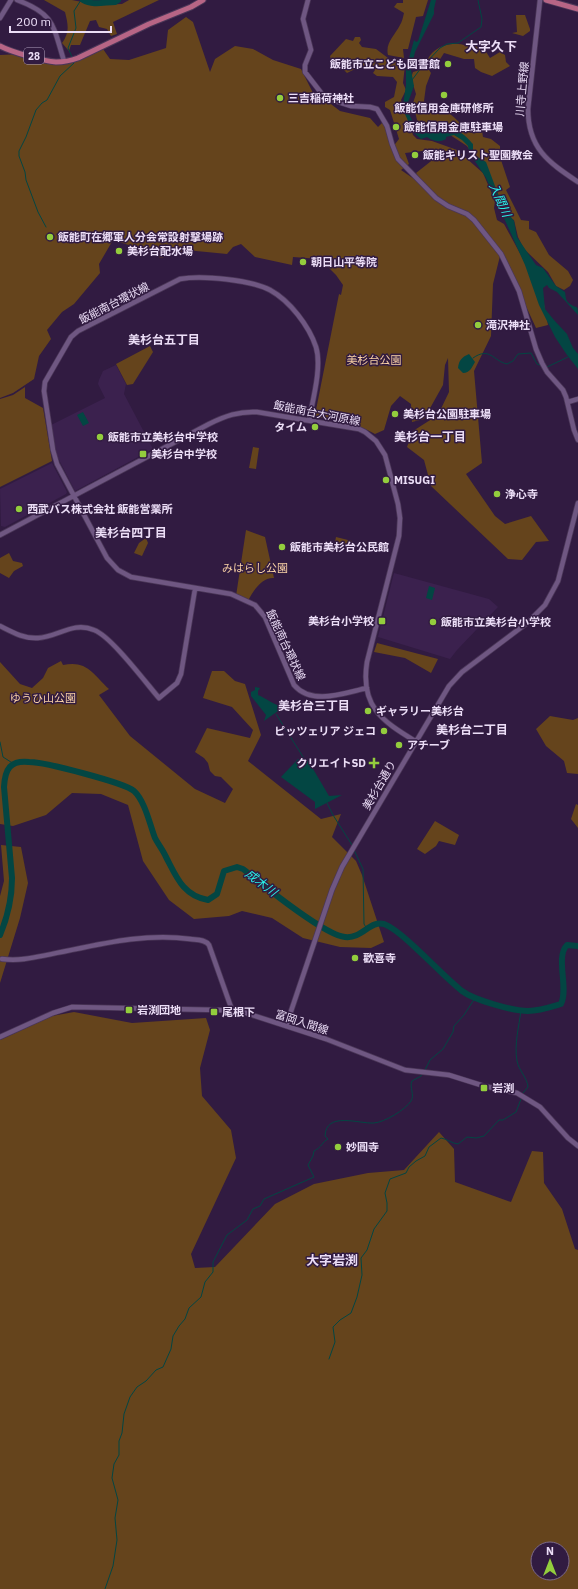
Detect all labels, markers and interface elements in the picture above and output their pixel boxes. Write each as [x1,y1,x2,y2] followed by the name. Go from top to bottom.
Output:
[10,8,111,34] scale bar
[16,14,51,29] text: 200 m
[465,38,517,55] district label: 大字久下
[24,48,44,64] road number: 28
[329,57,440,71] place label: 飯能市立こども図書館
[443,59,453,69] marker: 飯能市立こども図書館
[513,61,531,117] street label: 川寺上野線
[439,90,449,100] marker: 飯能信用金庫研修所
[288,91,354,105] place label: 三吉稲荷神社
[275,93,285,103] marker: 三吉稲荷神社
[394,101,494,115] place label: 飯能信用金庫研修所
[403,120,503,134] place label: 飯能信用金庫駐車場
[391,122,401,132] marker: 飯能信用金庫駐車場
[422,148,533,162] place label: 飯能キリスト聖園教会
[410,150,420,160] marker: 飯能キリスト聖園教会
[486,180,515,221] water label: 入間川
[57,230,223,244] place label: 飯能町在郷軍人分会常設射撃場跡
[45,232,55,242] marker: 飯能町在郷軍人分会常設射撃場跡
[127,244,193,258] place label: 美杉台配水場
[114,246,124,256] marker: 美杉台配水場
[311,255,377,269] place label: 朝日山平等院
[298,257,308,267] marker: 朝日山平等院
[77,279,151,327] street label: 飯能南台環状線
[486,318,530,332] place label: 滝沢神社
[473,320,483,330] marker: 滝沢神社
[128,332,200,347] district label: 美杉台五丁目
[347,353,402,367] park label: 美杉台公園
[272,398,362,428] street label: 飯能南台大河原線
[403,407,491,421] place label: 美杉台公園駐車場
[390,409,400,419] marker: 美杉台公園駐車場
[274,420,307,434] place label: タイム
[310,422,320,432] marker: タイム
[394,429,466,444] district label: 美杉台一丁目
[107,430,218,444] place label: 飯能市立美杉台中学校
[95,432,105,442] marker: 飯能市立美杉台中学校
[151,447,217,461] place label: 美杉台中学校
[138,449,148,459] marker: 美杉台中学校
[394,473,435,487] place label: MISUGI
[381,475,391,485] marker: MISUGI
[505,487,538,501] place label: 浄心寺
[492,489,502,499] marker: 浄心寺
[27,502,173,516] place label: 西武バス株式会社 飯能営業所
[14,504,24,514] marker: 西武バス株式会社 飯能営業所
[95,525,167,540] district label: 美杉台四丁目
[289,540,389,554] place label: 飯能市美杉台公民館
[277,542,287,552] marker: 飯能市美杉台公民館
[222,561,288,575] park label: みはらし公園
[263,607,309,683] street label: 飯能南台環状線
[308,614,374,628] place label: 美杉台小学校
[440,615,551,629] place label: 飯能市立美杉台小学校
[377,616,387,626] marker: 美杉台小学校
[428,617,438,627] marker: 飯能市立美杉台小学校
[10,691,76,705] park label: ゆうひ山公園
[278,698,350,713] district label: 美杉台三丁目
[376,704,464,718] place label: ギャラリー美杉台
[363,706,373,716] marker: ギャラリー美杉台
[436,722,508,737] district label: 美杉台二丁目
[274,724,376,738] place label: ピッツェリア ジェコ
[379,726,389,736] marker: ピッツェリア ジェコ
[407,738,450,752] place label: アチーブ
[394,740,404,750] marker: アチーブ
[296,756,366,770] place label: クリエイトSD
[359,758,399,812] street label: 美杉台通り
[369,758,379,768] marker: クリエイトSD
[242,866,282,901] water label: 成木川
[363,951,396,965] place label: 歡喜寺
[350,953,360,963] marker: 歡喜寺
[137,1003,181,1017] place label: 岩渕団地
[124,1005,134,1015] marker: 岩渕団地
[222,1005,255,1019] place label: 尾根下
[209,1007,219,1017] marker: 尾根下
[274,1007,330,1037] street label: 富岡入間線
[492,1081,514,1095] place label: 岩渕
[479,1083,489,1093] marker: 岩渕
[346,1140,379,1154] place label: 妙圓寺
[333,1142,343,1152] marker: 妙圓寺
[306,1252,358,1269] district label: 大字岩渕
[530,1541,570,1581] north arrow
[546,1544,554,1558] text: N

